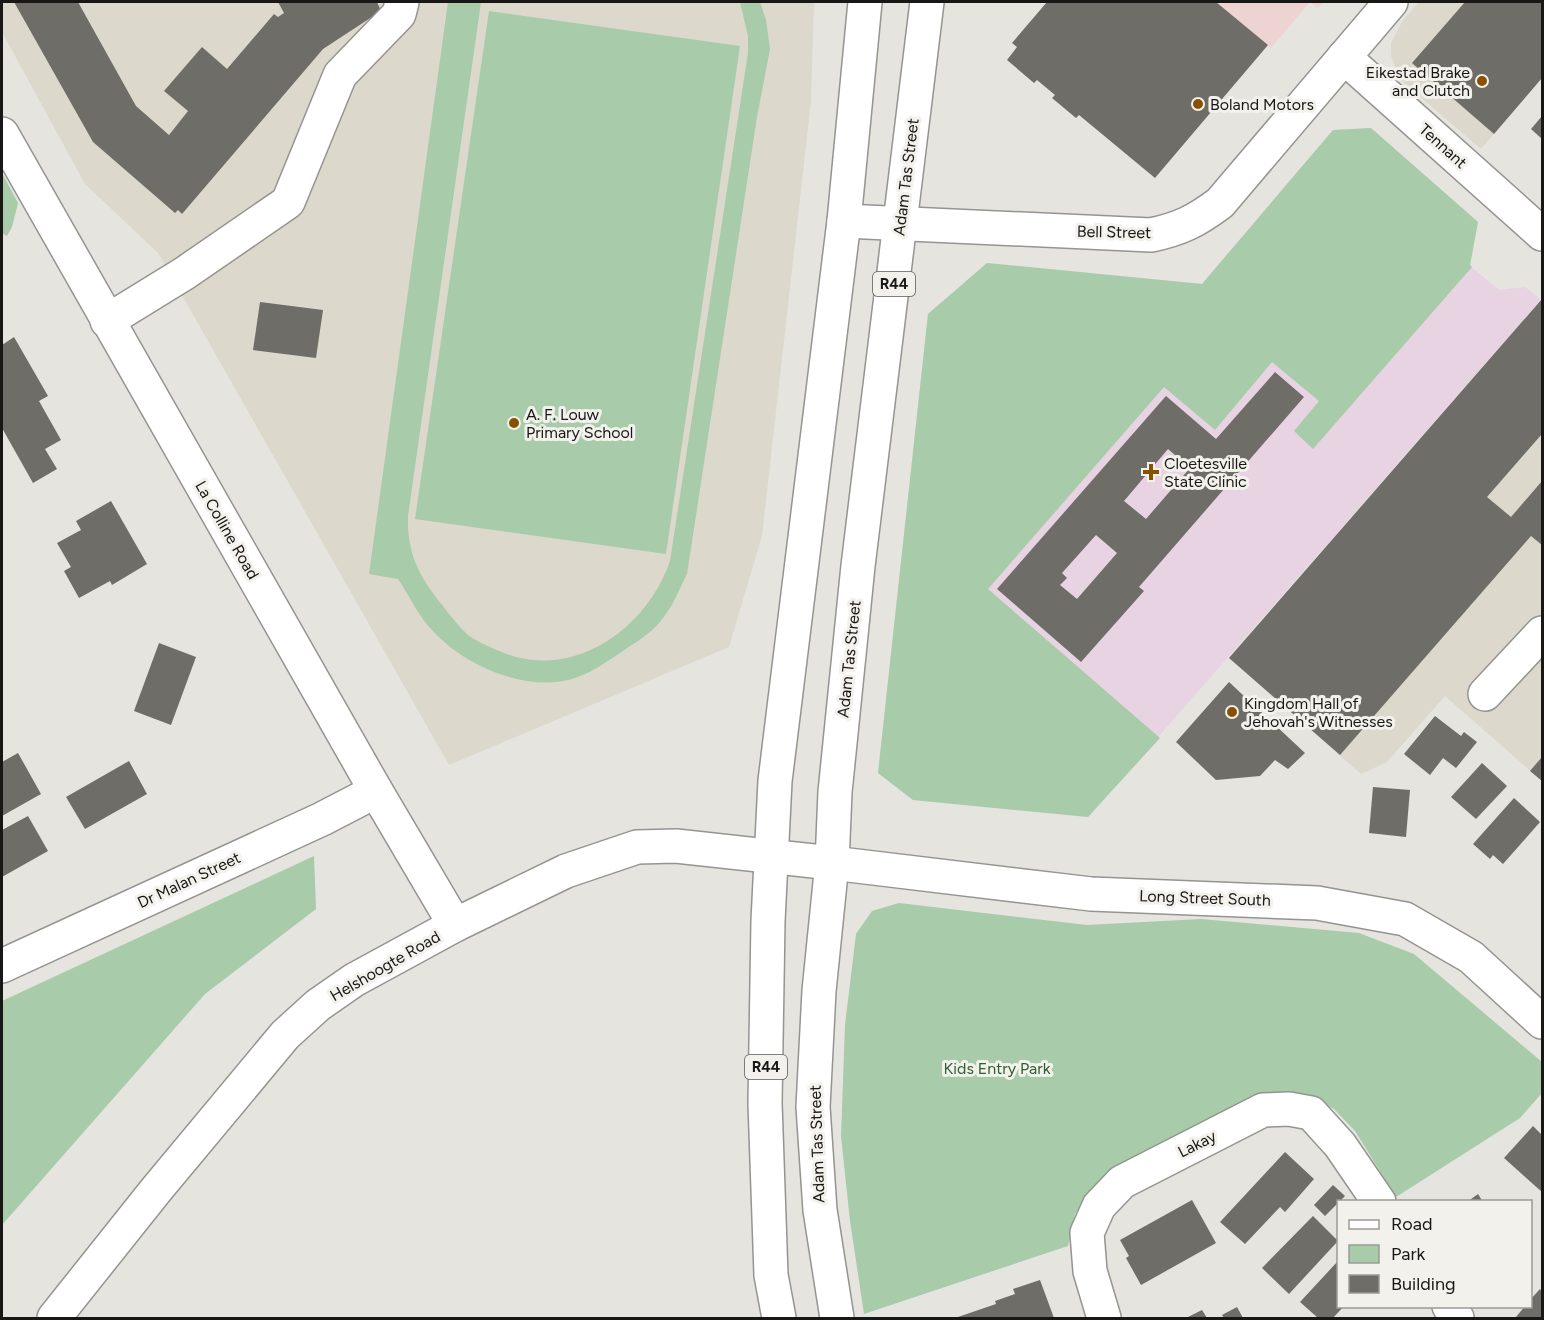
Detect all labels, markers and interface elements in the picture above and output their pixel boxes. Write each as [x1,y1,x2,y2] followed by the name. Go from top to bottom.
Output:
[1366,63,1470,100] place label: Eikestad Brake and Clutch
[1475,74,1489,88] marker: Eikestad Brake and Clutch
[1210,95,1314,114] place label: Boland Motors
[1191,97,1205,111] marker: Boland Motors
[889,117,923,237] street label: Adam Tas Street
[1415,120,1471,172] street label: Tennant
[1077,222,1151,242] street label: Bell Street
[873,272,915,296] road number: R44
[526,405,633,442] place label: A. F. Louw Primary School
[507,416,521,430] marker: A. F. Louw Primary School
[1164,454,1247,491] place label: Cloetesville State Clinic
[1142,463,1160,481] marker: Cloetesville State Clinic
[191,477,263,583] street label: La Colline Road
[833,599,865,719] street label: Adam Tas Street
[1244,694,1393,731] place label: Kingdom Hall of Jehovah's Witnesses
[1225,705,1239,719] marker: Kingdom Hall of Jehovah's Witnesses
[134,848,244,912] street label: Dr Malan Street
[1139,886,1271,910] street label: Long Street South
[326,927,444,1005] street label: Helshoogte Road
[745,1055,787,1079] road number: R44
[944,1059,1051,1078] park label: Kids Entry Park
[805,1085,829,1203] street label: Adam Tas Street
[1175,1126,1220,1162] street label: Lakay
[1337,1200,1532,1308] legend
[1391,1213,1432,1235] text: Road
[1391,1243,1426,1265] text: Park
[1391,1273,1456,1295] text: Building

